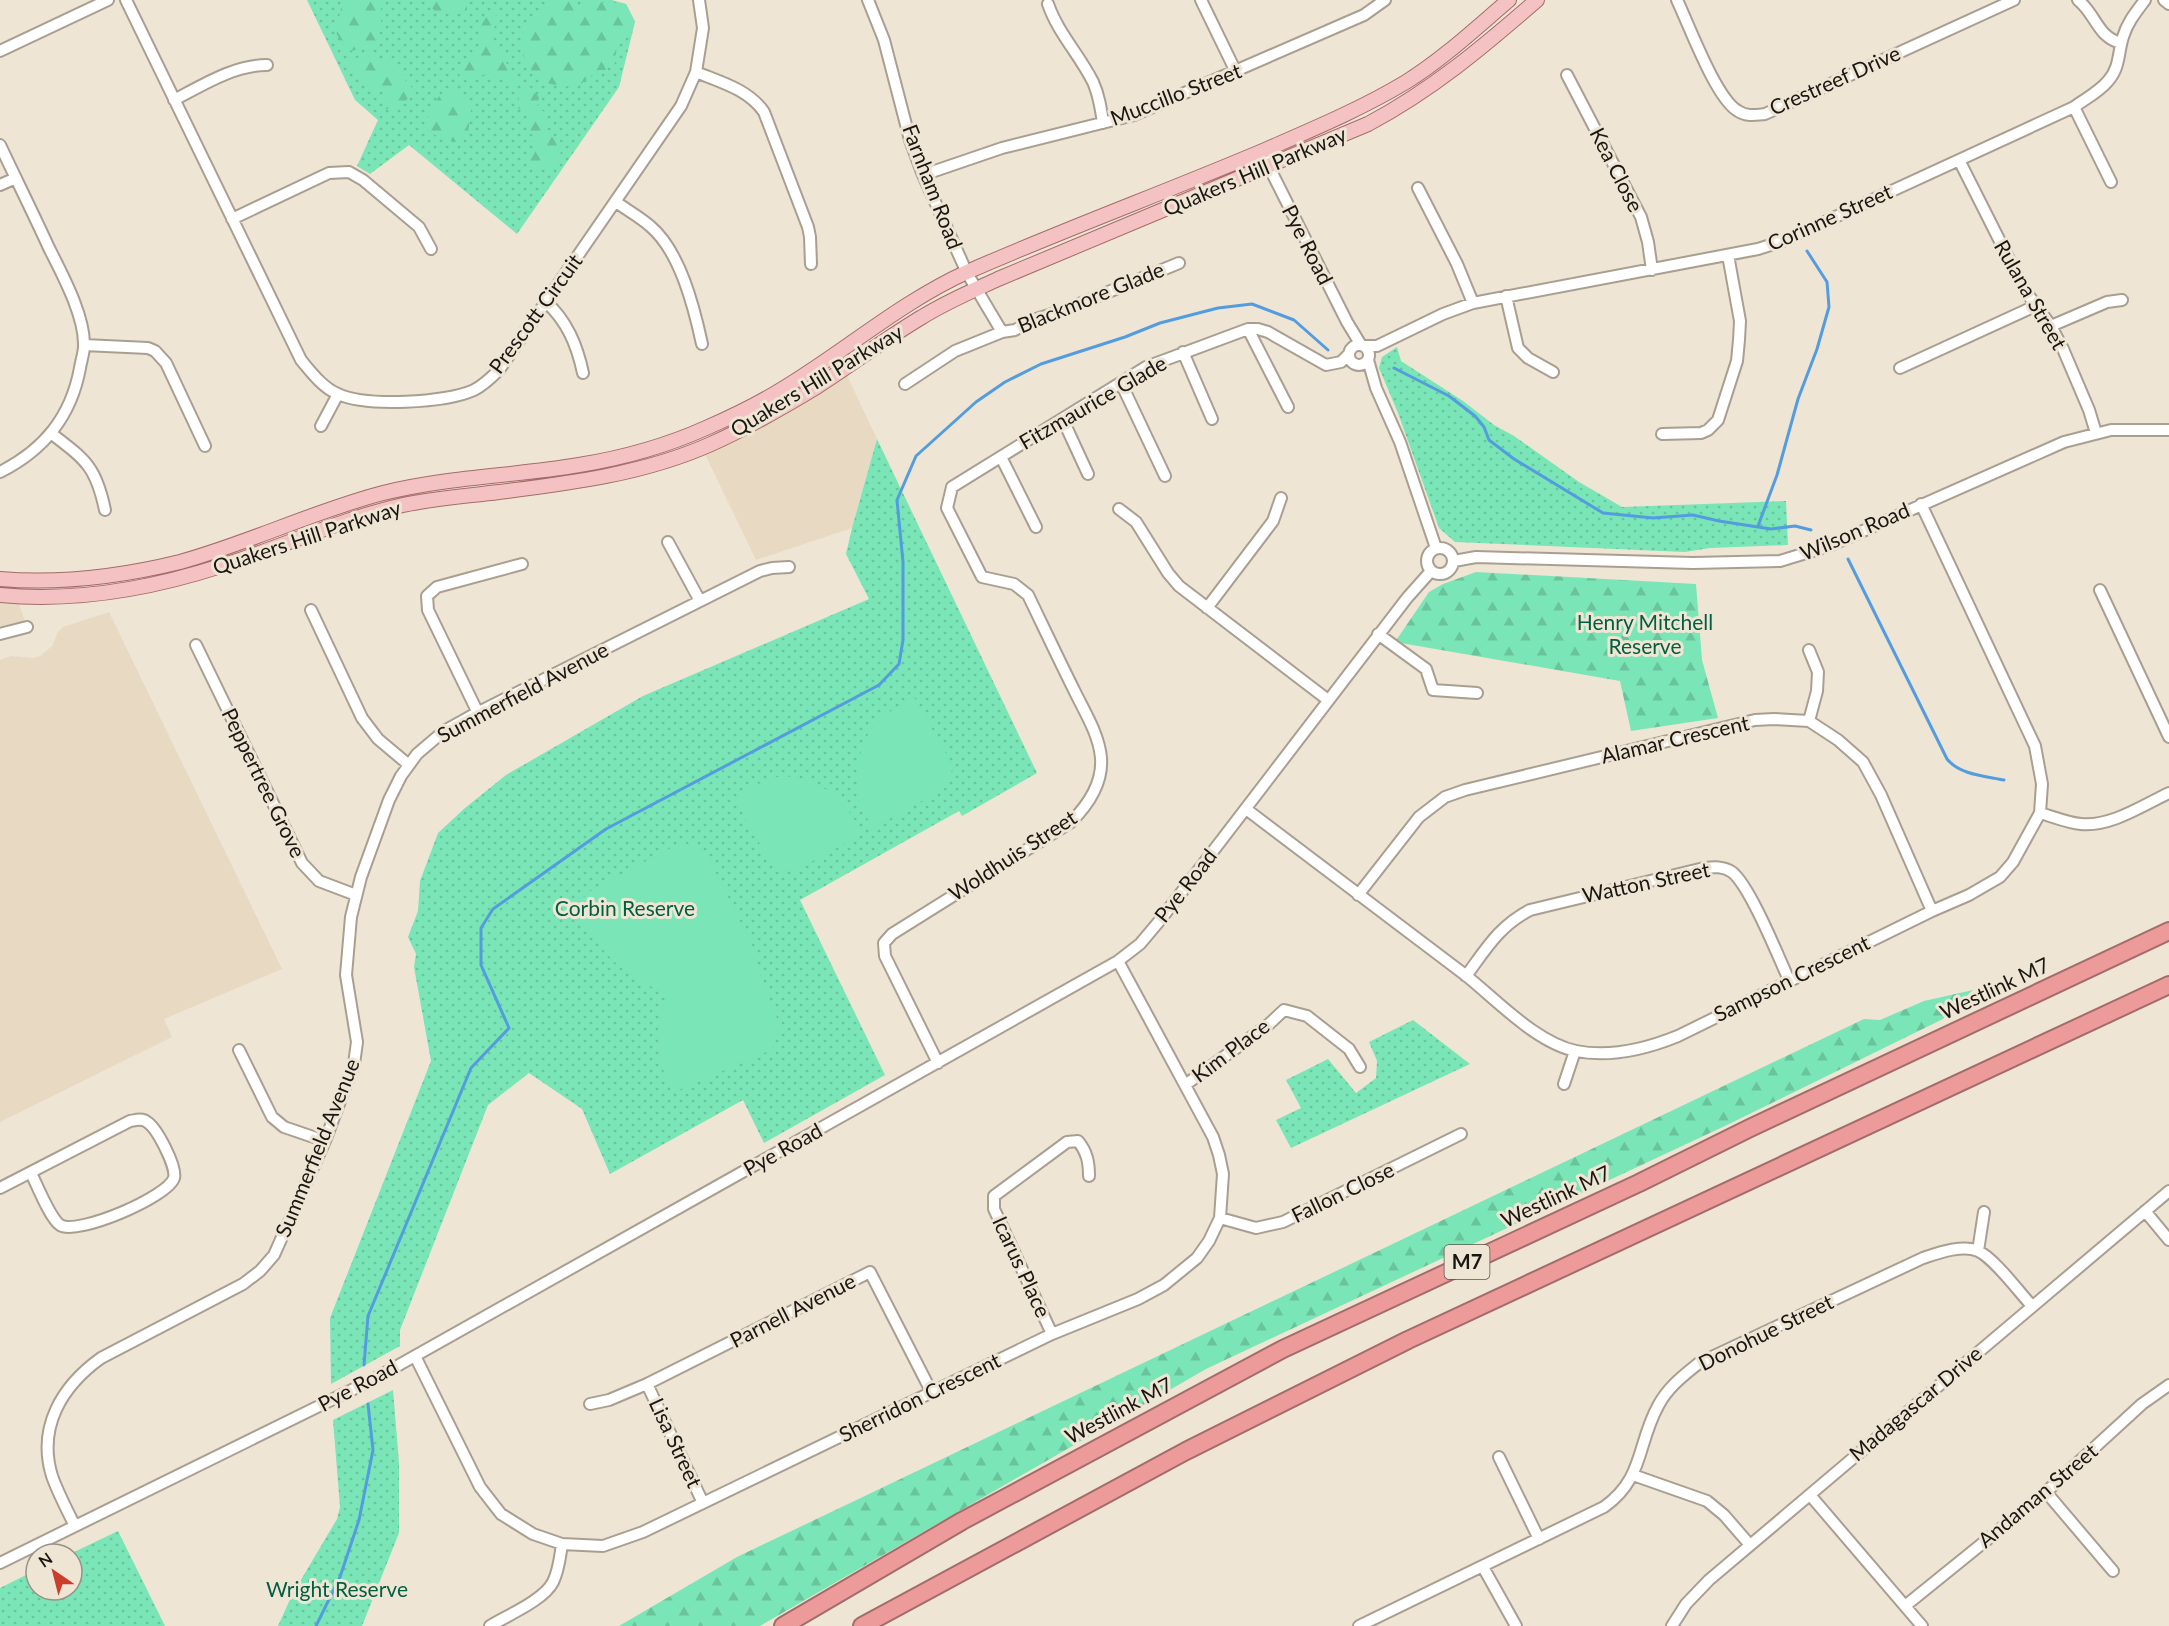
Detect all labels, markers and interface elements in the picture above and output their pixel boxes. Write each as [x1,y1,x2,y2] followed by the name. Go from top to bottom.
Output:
[1765,40,1904,120] street label: Crestreef Drive
[1106,57,1245,130] street label: Muccillo Street
[898,121,969,252] street label: Farnham Road
[1159,121,1350,221] street label: Quakers Hill Parkway
[1586,123,1649,216] street label: Kea Close
[1763,178,1896,255] street label: Corinne Street
[1278,200,1339,288] street label: Pye Road
[1990,235,2073,354] street label: Rulana Street
[483,248,587,378] street label: Prescott Circuit
[1014,256,1167,337] street label: Blackmore Glade
[726,318,907,441] street label: Quakers Hill Parkway
[1014,349,1170,454] street label: Fitzmaurice Glade
[209,494,404,579] street label: Quakers Hill Parkway
[1796,496,1913,565] street label: Wilson Road
[1577,609,1713,658] park label: Henry Mitchell Reserve
[432,636,612,747] street label: Summerfield Avenue
[217,703,311,861] street label: Peppertree Grove
[1598,709,1752,768] street label: Alamar Crescent
[944,804,1081,905] street label: Woldhuis Street
[1148,843,1221,927] street label: Pye Road
[1580,856,1712,907] street label: Watton Street
[555,895,695,920] park label: Corbin Reserve
[1709,929,1874,1026] street label: Sampson Crescent
[1936,951,2053,1024] street label: Westlink M7
[1186,1013,1274,1087] street label: Kim Place
[269,1055,364,1240] street label: Summerfield Avenue
[739,1117,826,1181] street label: Pye Road
[1287,1156,1398,1227] street label: Fallon Close
[1497,1159,1614,1232] street label: Westlink M7
[988,1212,1057,1321] street label: Icarus Place
[1444,1245,1490,1279] road number: M7
[725,1267,859,1352] street label: Parnell Avenue
[1694,1288,1837,1375] street label: Donohue Street
[1844,1340,1986,1466] street label: Madagascar Drive
[835,1347,1005,1447] street label: Sherridon Crescent
[313,1353,401,1416] street label: Pye Road
[1060,1371,1176,1448] street label: Westlink M7
[645,1394,708,1492] street label: Lisa Street
[1972,1437,2102,1552] street label: Andaman Street
[24,1542,84,1602] north arrow
[35,1548,56,1571] text: N
[266,1576,408,1601] park label: Wright Reserve

